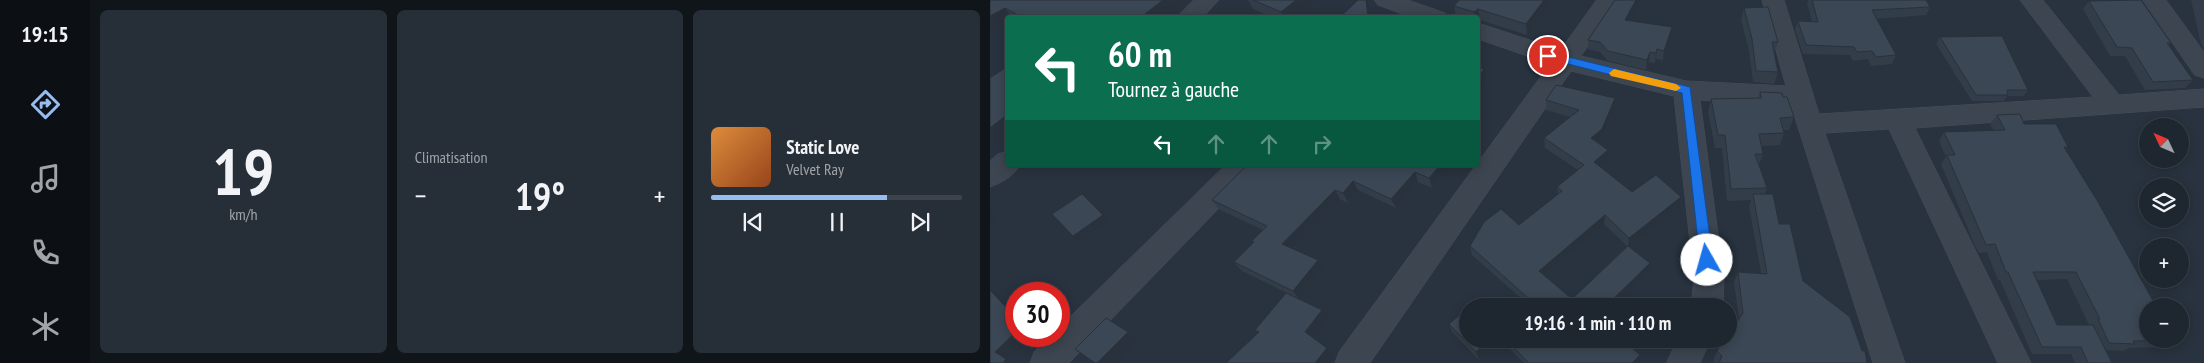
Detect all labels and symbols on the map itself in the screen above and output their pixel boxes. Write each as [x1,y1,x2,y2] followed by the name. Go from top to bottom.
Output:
[1527,35,1569,77] pin
[2139,118,2189,168] north arrow
[1680,233,1732,285] position arrow
[1005,282,1070,347] speed limit sign: 30

